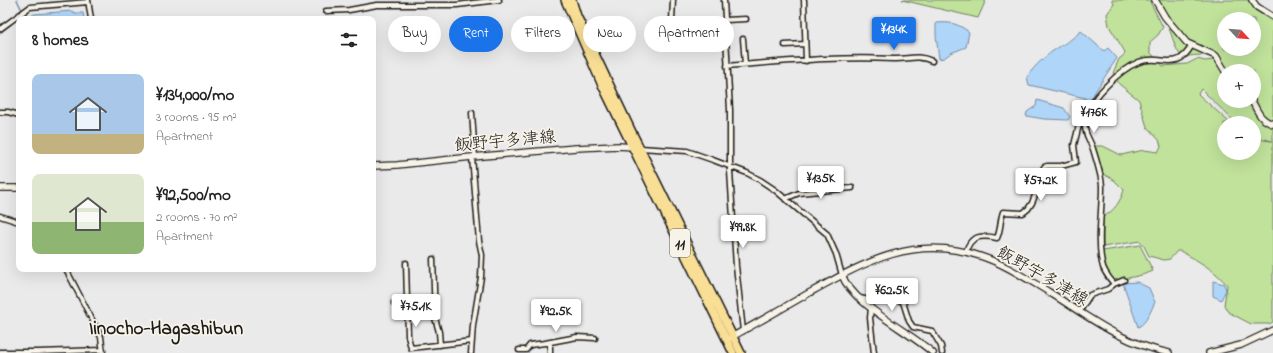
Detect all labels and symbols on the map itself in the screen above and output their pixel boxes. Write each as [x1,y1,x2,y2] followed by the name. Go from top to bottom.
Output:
[1217,12,1261,56] north arrow
[866,17,922,51] pin: ¥134K
[1066,100,1122,134] pin: ¥176K
[453,125,557,158] street label: 飯野宇多津線
[793,166,849,200] pin: ¥135K
[1008,168,1074,202] pin: ¥57.2K
[710,215,776,249] pin: ¥99.8K
[670,229,690,257] road number: 11
[992,240,1093,313] street label: 飯野宇多津線
[859,278,925,312] pin: ¥62.5K
[383,294,449,328] pin: ¥75.1K
[523,299,589,333] pin: ¥92.5K
[89,316,243,345] district label: Iinocho-Hagashibun

